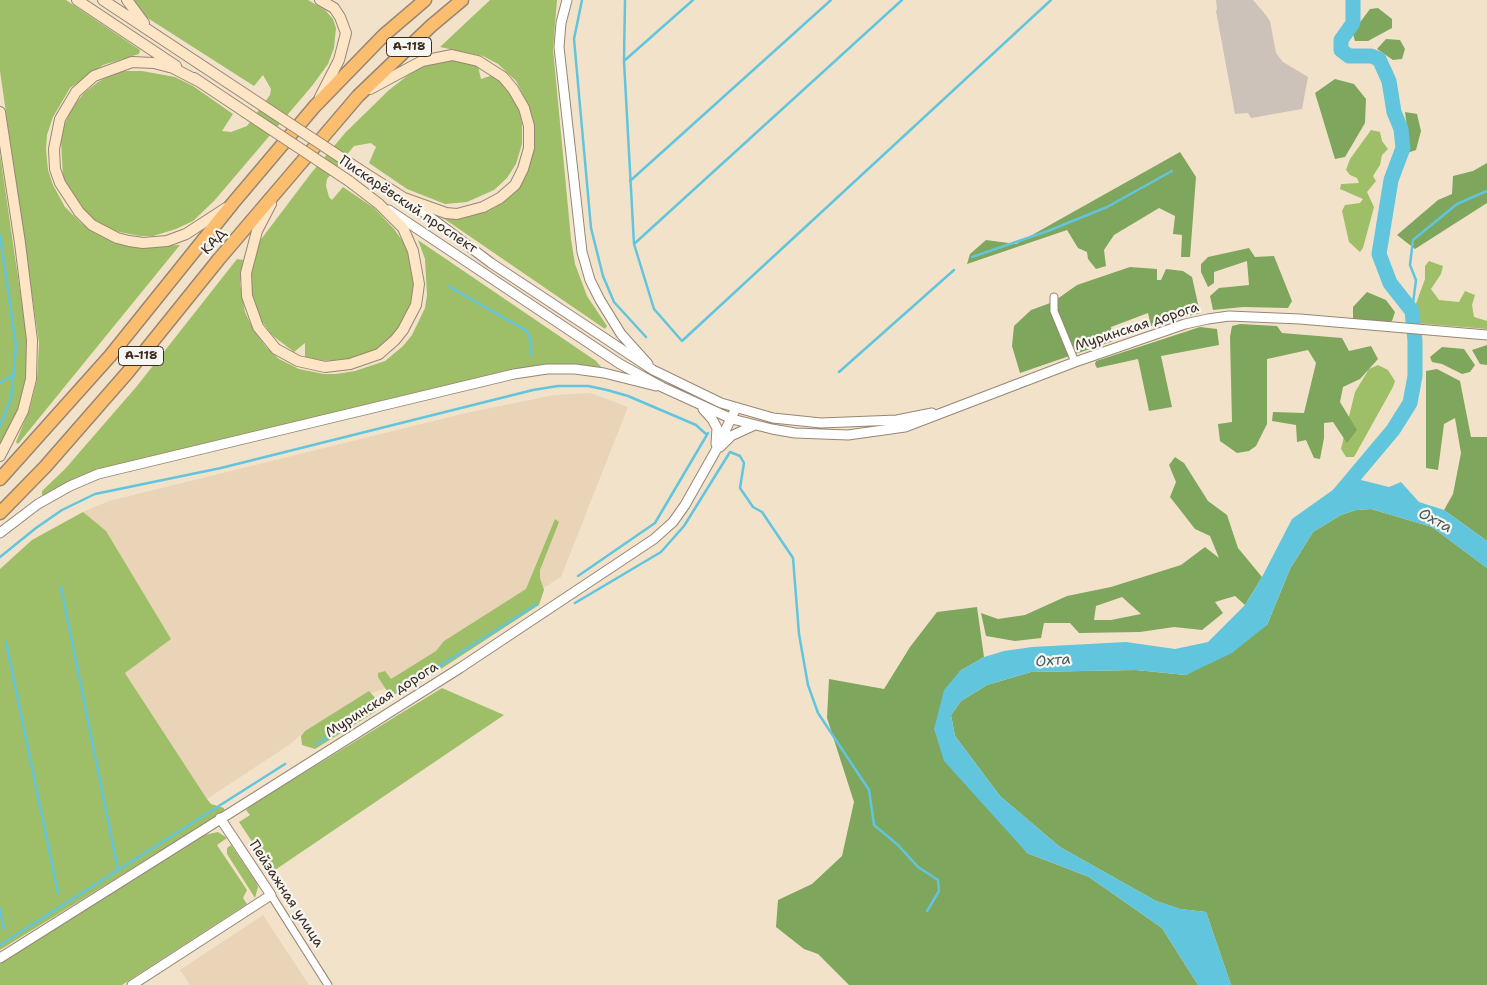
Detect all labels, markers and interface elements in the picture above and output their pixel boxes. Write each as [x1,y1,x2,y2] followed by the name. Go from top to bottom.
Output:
[386,38,432,56] road number: А-118
[336,153,480,257] street label: Пискарёвский проспект
[198,226,230,258] street label: КАД
[1073,299,1201,355] street label: Муринская дорога
[118,346,164,366] road number: А-118
[1415,505,1455,537] water label: Охта
[1035,650,1071,672] water label: Охта
[323,659,441,741] street label: Муринская дорога
[245,837,327,951] street label: Пейзажная улица

